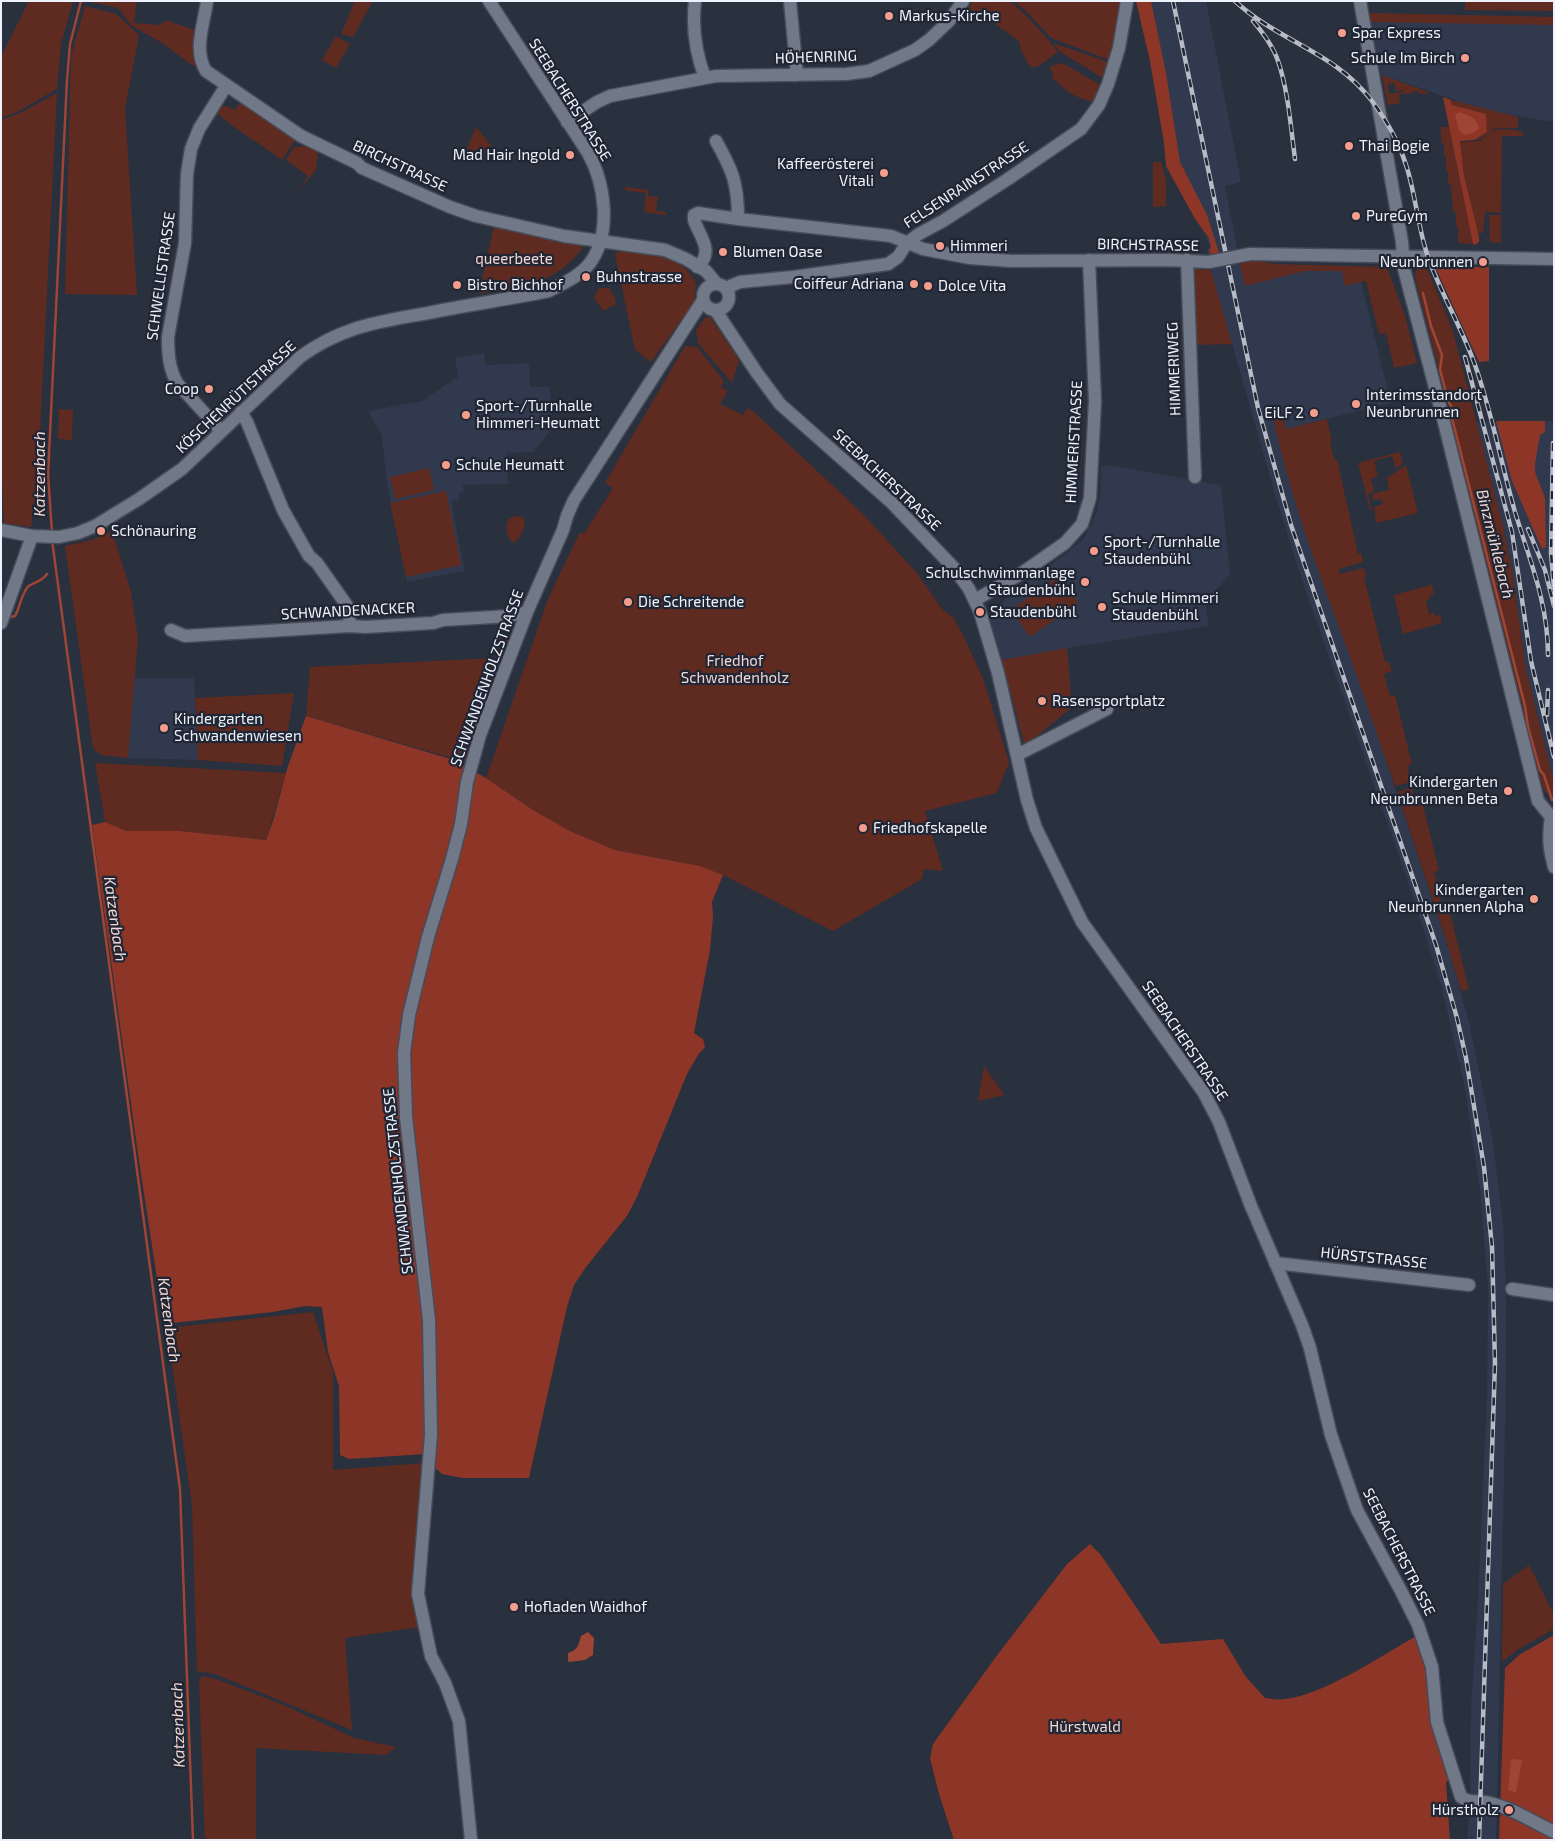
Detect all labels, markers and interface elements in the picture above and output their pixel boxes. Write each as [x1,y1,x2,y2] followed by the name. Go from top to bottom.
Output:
[899,7,999,25] place label: Markus-Kirche
[883,10,895,22] marker: Markus-Kirche
[1352,24,1441,42] place label: Spar Express
[1336,27,1348,39] marker: Spar Express
[525,35,615,165] street label: SEEBACHERSTRASSE
[775,47,857,67] street label: HÖHENRING
[1351,49,1455,67] place label: Schule Im Birch
[1459,52,1471,64] marker: Schule Im Birch
[350,136,450,196] street label: BIRCHSTRASSE
[1359,137,1430,155] place label: Thai Bogie
[900,138,1032,232] street label: FELSENRAINSTRASSE
[1343,140,1355,152] marker: Thai Bogie
[453,146,560,164] place label: Mad Hair Ingold
[564,149,576,161] marker: Mad Hair Ingold
[777,155,874,190] place label: Kaffeerösterei Vitali
[878,167,890,179] marker: Kaffeerösterei Vitali
[1366,207,1428,225] place label: PureGym
[143,210,179,342] street label: SCHWELLISTRASSE
[1350,210,1362,222] marker: PureGym
[1097,235,1199,255] street label: BIRCHSTRASSE
[950,237,1008,255] place label: Himmeri
[934,240,946,252] marker: Himmeri
[733,243,822,261] place label: Blumen Oase
[717,246,729,258] marker: Blumen Oase
[475,250,553,268] park label: queerbeete
[1380,253,1473,271] place label: Neunbrunnen
[1477,256,1489,268] marker: Neunbrunnen
[596,268,682,286] place label: Buhnstrasse
[580,271,592,283] marker: Buhnstrasse
[794,275,904,293] place label: Coiffeur Adriana
[467,276,563,294] place label: Bistro Bichhof
[938,277,1006,295] place label: Dolce Vita
[908,278,920,290] marker: Coiffeur Adriana
[451,279,463,291] marker: Bistro Bichhof
[922,280,934,292] marker: Dolce Vita
[1163,322,1185,416] street label: HIMMERIWEG
[172,337,300,457] street label: KÖSCHENRÜTISTRASSE
[165,380,199,398] place label: Coop
[1062,380,1086,504] street label: HIMMERISTRASSE
[203,383,215,395] marker: Coop
[1366,386,1482,421] place label: Interimsstandort Neunbrunnen
[476,397,600,432] place label: Sport-/Turnhalle Himmeri-Heumatt
[1350,398,1362,410] marker: Interimsstandort Neunbrunnen
[1264,404,1304,422] place label: EiLF 2
[1308,407,1320,419] marker: EiLF 2
[460,409,472,421] marker: Sport-/Turnhalle Himmeri-Heumatt
[829,425,945,535] street label: SEEBACHERSTRASSE
[30,431,50,517] water label: Katzenbach
[456,456,564,474] place label: Schule Heumatt
[440,459,452,471] marker: Schule Heumatt
[1472,487,1518,601] water label: Binzmühlebach
[111,522,196,540] place label: Schönauring
[95,525,107,537] marker: Schönauring
[1104,533,1220,568] place label: Sport-/Turnhalle Staudenbühl
[1088,545,1100,557] marker: Sport-/Turnhalle Staudenbühl
[925,564,1075,599] place label: Schulschwimmanlage Staudenbühl
[1079,576,1091,588] marker: Schulschwimmanlage Staudenbühl
[447,587,527,769] street label: SCHWANDENHOLZSTRASSE
[1112,589,1219,624] place label: Schule Himmeri Staudenbühl
[638,593,744,611] place label: Die Schreitende
[622,596,634,608] marker: Die Schreitende
[281,599,415,623] street label: SCHWANDENACKER
[1096,601,1108,613] marker: Schule Himmeri Staudenbühl
[990,603,1076,621] place label: Staudenbühl
[974,606,986,618] marker: Staudenbühl
[681,652,789,687] park label: Friedhof Schwandenholz
[1052,692,1165,710] place label: Rasensportplatz
[1036,695,1048,707] marker: Rasensportplatz
[174,710,302,745] place label: Kindergarten Schwandenwiesen
[158,722,170,734] marker: Kindergarten Schwandenwiesen
[1370,773,1498,808] place label: Kindergarten Neunbrunnen Beta
[1502,785,1514,797] marker: Kindergarten Neunbrunnen Beta
[873,819,987,837] place label: Friedhofskapelle
[857,822,869,834] marker: Friedhofskapelle
[100,875,130,963] water label: Katzenbach
[1388,881,1524,916] place label: Kindergarten Neunbrunnen Alpha
[1528,893,1540,905] marker: Kindergarten Neunbrunnen Alpha
[1138,978,1232,1104] street label: SEEBACHERSTRASSE
[379,1087,417,1275] street label: SCHWANDENHOLZSTRASSE
[1320,1243,1428,1273] street label: HÜRSTSTRASSE
[154,1276,184,1364] water label: Katzenbach
[1359,1485,1439,1619] street label: SEEBACHERSTRASSE
[524,1598,647,1616] place label: Hofladen Waidhof
[508,1601,520,1613] marker: Hofladen Waidhof
[167,1682,189,1768] water label: Katzenbach
[1049,1718,1121,1736] park label: Hürstwald
[1432,1801,1499,1819] place label: Hürstholz
[1503,1804,1515,1816] marker: Hürstholz

